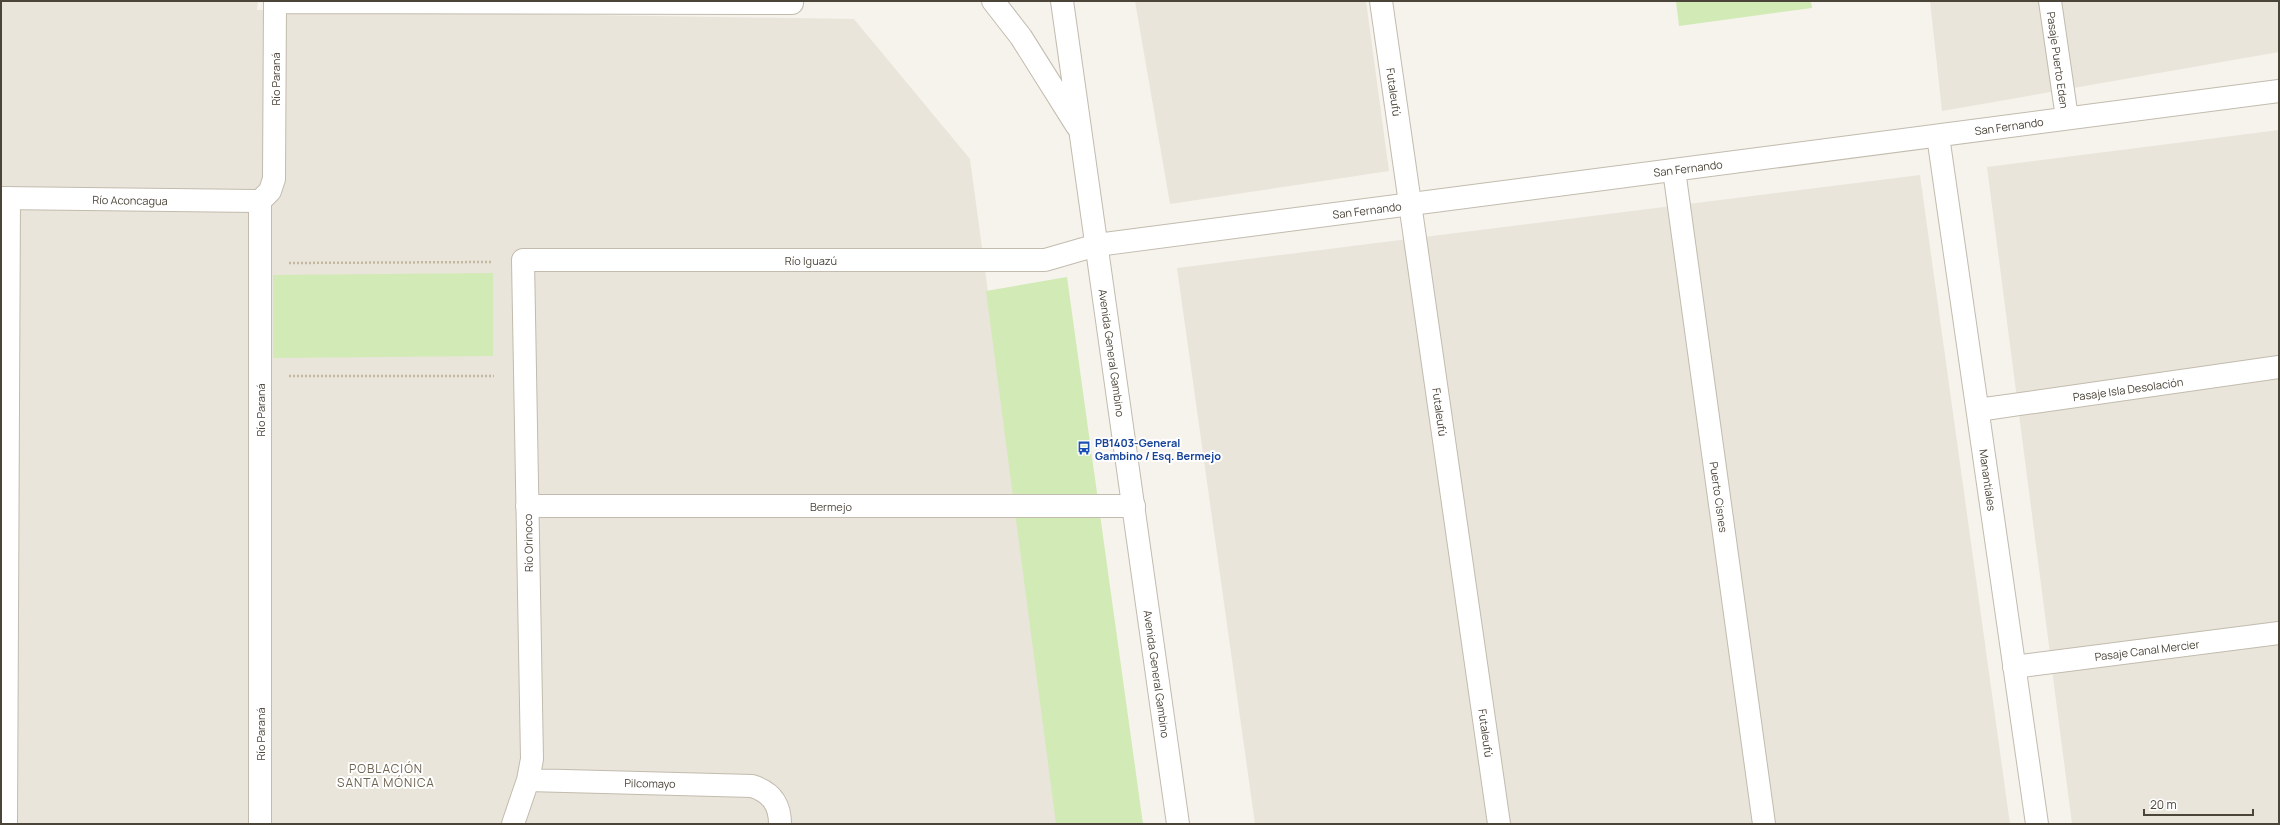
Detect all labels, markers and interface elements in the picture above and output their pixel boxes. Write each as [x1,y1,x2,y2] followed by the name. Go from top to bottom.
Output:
[2044,11,2072,109] street label: Pasaje Puerto Eden
[268,52,283,106] street label: Río Paraná
[1383,67,1405,117] street label: Futaleufú
[1974,114,2045,138] street label: San Fernando
[1653,156,1724,180] street label: San Fernando
[92,192,168,208] street label: Río Aconcagua
[1332,198,1403,222] street label: San Fernando
[785,253,837,268] street label: Río Iguazú
[1096,288,1128,418] street label: Avenida General Gambino
[2072,374,2184,404] street label: Pasaje Isla Desolación
[253,383,268,437] street label: Río Paraná
[1429,387,1451,437] street label: Futaleufú
[1095,435,1221,463] place label: PB1403-General Gambino / Esq. Bermejo
[1076,440,1092,456] bus stop icon: PB1403-General Gambino / Esq. Bermejo
[1976,448,2000,512] street label: Manantiales
[1707,461,1731,534] street label: Puerto Cisnes
[810,499,853,514] street label: Bermejo
[520,513,536,572] street label: Río Orinoco
[1141,609,1173,739] street label: Avenida General Gambino
[2094,636,2200,664] street label: Pasaje Canal Mercier
[253,707,268,761] street label: Río Paraná
[1475,708,1497,758] street label: Futaleufú
[337,760,435,791] district label: POBLACIÓN SANTA MÓNICA
[624,775,676,791] street label: Pilcomayo
[2144,791,2253,817] scale bar
[2150,796,2177,813] text: 20 m

